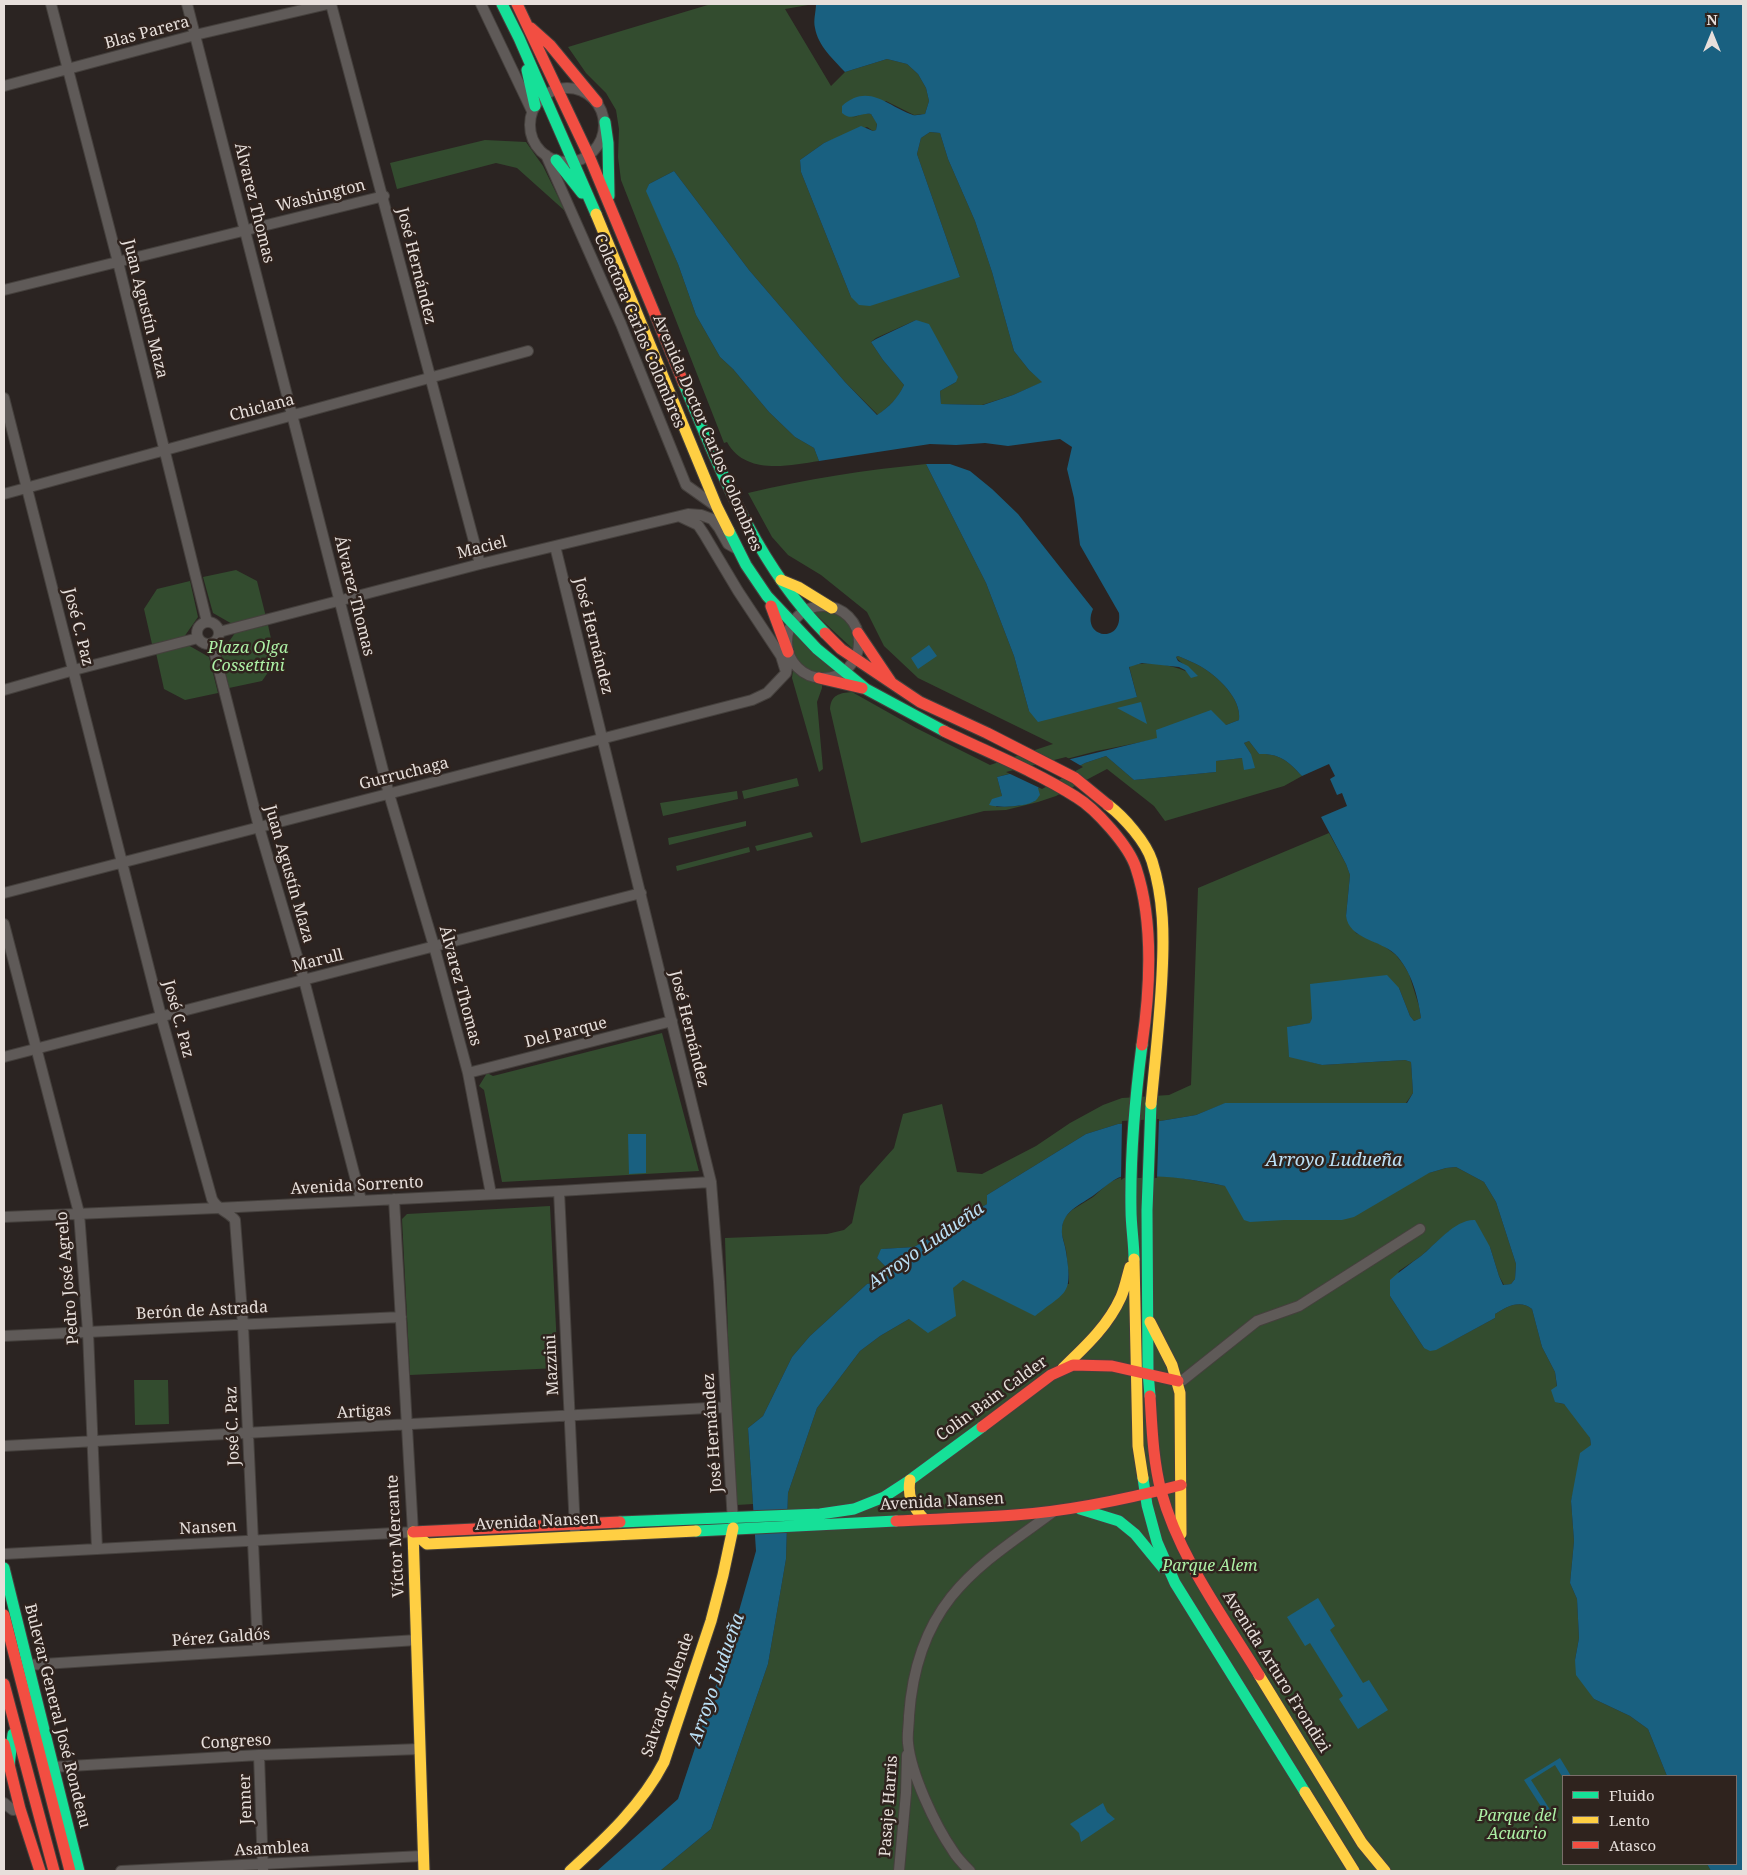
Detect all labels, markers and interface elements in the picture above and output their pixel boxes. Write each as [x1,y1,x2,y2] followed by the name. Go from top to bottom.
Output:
[1687,10,1737,60] north arrow
[1706,10,1718,29] text: N
[103,12,191,54] street label: Blas Parera
[230,141,278,265] street label: Álvarez Thomas
[274,176,368,216] street label: Washington
[392,206,440,326] street label: José Hernández
[589,231,689,431] street label: Colectora Carlos Colombres
[118,237,172,381] street label: Juan Agustín Maza
[648,312,766,554] street label: Avenida Doctor Carlos Colombres
[228,390,296,426] street label: Chiclana
[455,533,509,563] street label: Maciel
[330,534,378,658] street label: Álvarez Thomas
[569,576,617,696] street label: José Hernández
[59,586,97,668] street label: José C. Paz
[208,638,288,676] park label: Plaza Olga Cossettini
[357,754,451,794] street label: Gurruchaga
[260,803,318,945] street label: Juan Agustín Maza
[435,924,485,1048] street label: Álvarez Thomas
[291,945,345,977] street label: Marull
[665,969,713,1089] street label: José Hernández
[158,978,198,1060] street label: José C. Paz
[523,1014,609,1052] street label: Del Parque
[1266,1150,1402,1172] water label: Arroyo Ludueña
[290,1173,424,1199] street label: Avenida Sorrento
[864,1198,988,1294] water label: Arroyo Ludueña
[53,1211,83,1345] street label: Pedro José Agrelo
[136,1298,268,1324] street label: Berón de Astrada
[541,1334,563,1396] street label: Mazzini
[933,1352,1051,1446] street label: Colin Bain Calder
[699,1373,727,1493] street label: José Hernández
[222,1386,244,1466] street label: José C. Paz
[336,1401,392,1423] street label: Artigas
[383,1474,409,1598] street label: Víctor Mercante
[879,1489,1005,1515] street label: Avenida Nansen
[474,1509,600,1535] street label: Avenida Nansen
[179,1517,237,1539] street label: Nansen
[1162,1556,1258,1576] park label: Parque Alem
[1218,1588,1334,1756] street label: Avenida Arturo Frondizi
[20,1602,94,1830] street label: Bulevar General José Rondeau
[684,1611,750,1747] water label: Arroyo Ludueña
[171,1625,271,1651] street label: Pérez Galdós
[638,1630,698,1760] street label: Salvador Allende
[200,1731,272,1753] street label: Congreso
[876,1755,902,1857] street label: Pasaje Harris
[236,1773,256,1825] street label: Jenner
[1562,1775,1737,1865] legend
[1609,1785,1655,1805] text: Fluido
[1478,1806,1556,1844] park label: Parque del Acuario
[1609,1810,1650,1830] text: Lento
[1609,1835,1656,1855] text: Atasco
[234,1837,310,1861] street label: Asamblea

